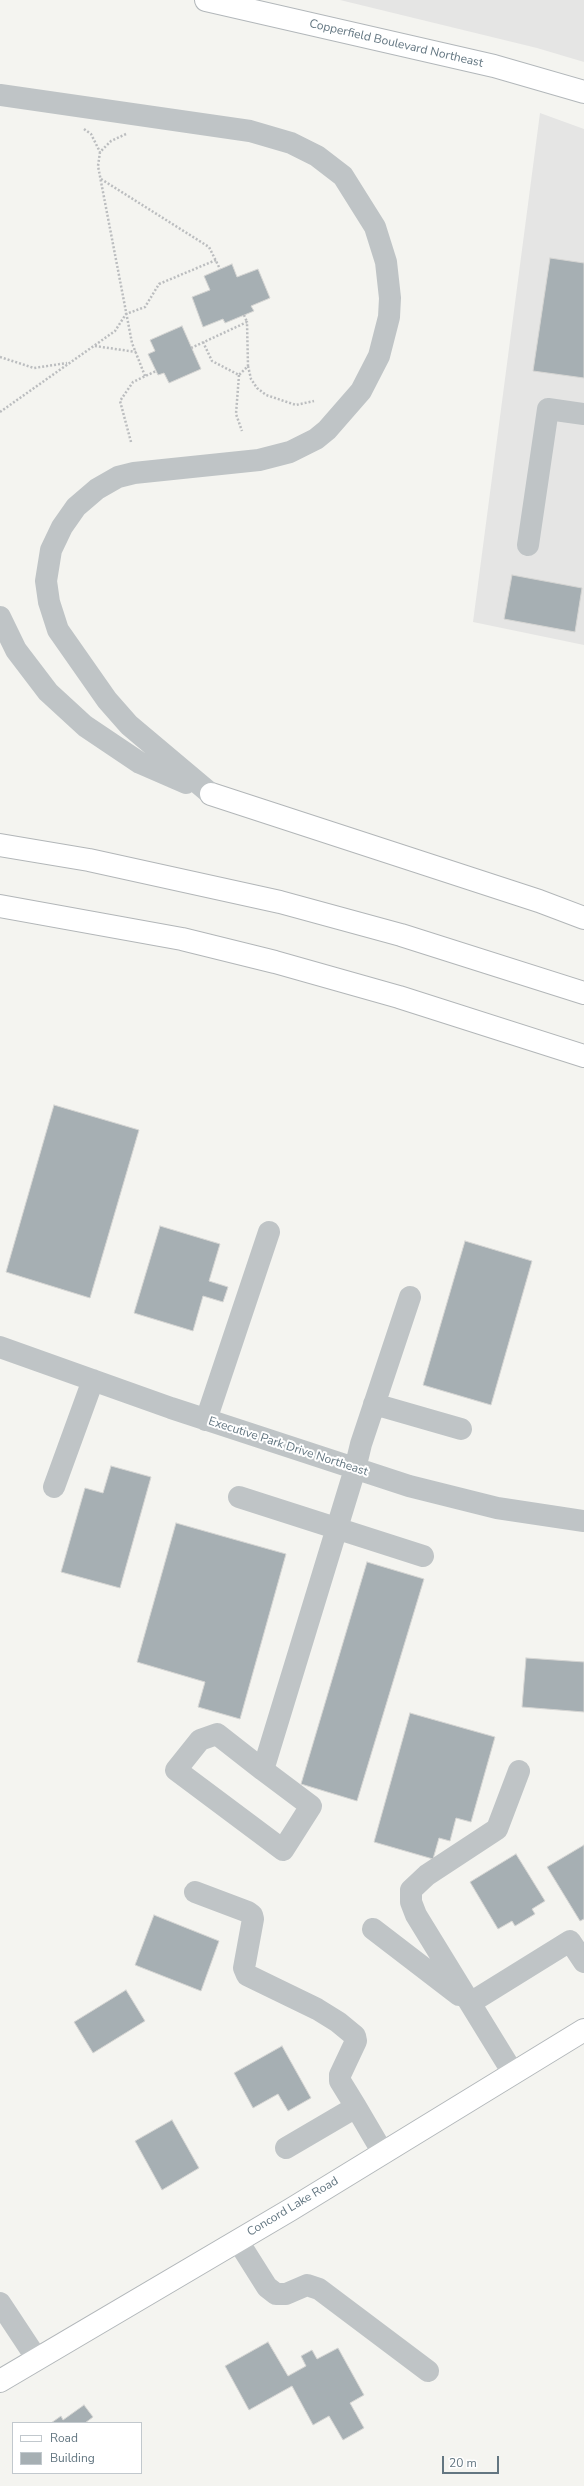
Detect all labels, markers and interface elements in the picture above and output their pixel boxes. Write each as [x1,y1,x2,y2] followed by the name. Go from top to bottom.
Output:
[308,17,484,71] street label: Copperfield Boulevard Northeast
[206,1414,370,1480] street label: Executive Park Drive Northeast
[245,2174,341,2240] street label: Concord Lake Road
[12,2422,142,2474] legend
[50,2430,78,2446] text: Road
[444,2448,501,2474] scale bar
[50,2450,95,2466] text: Building
[449,2455,477,2471] text: 20 m

